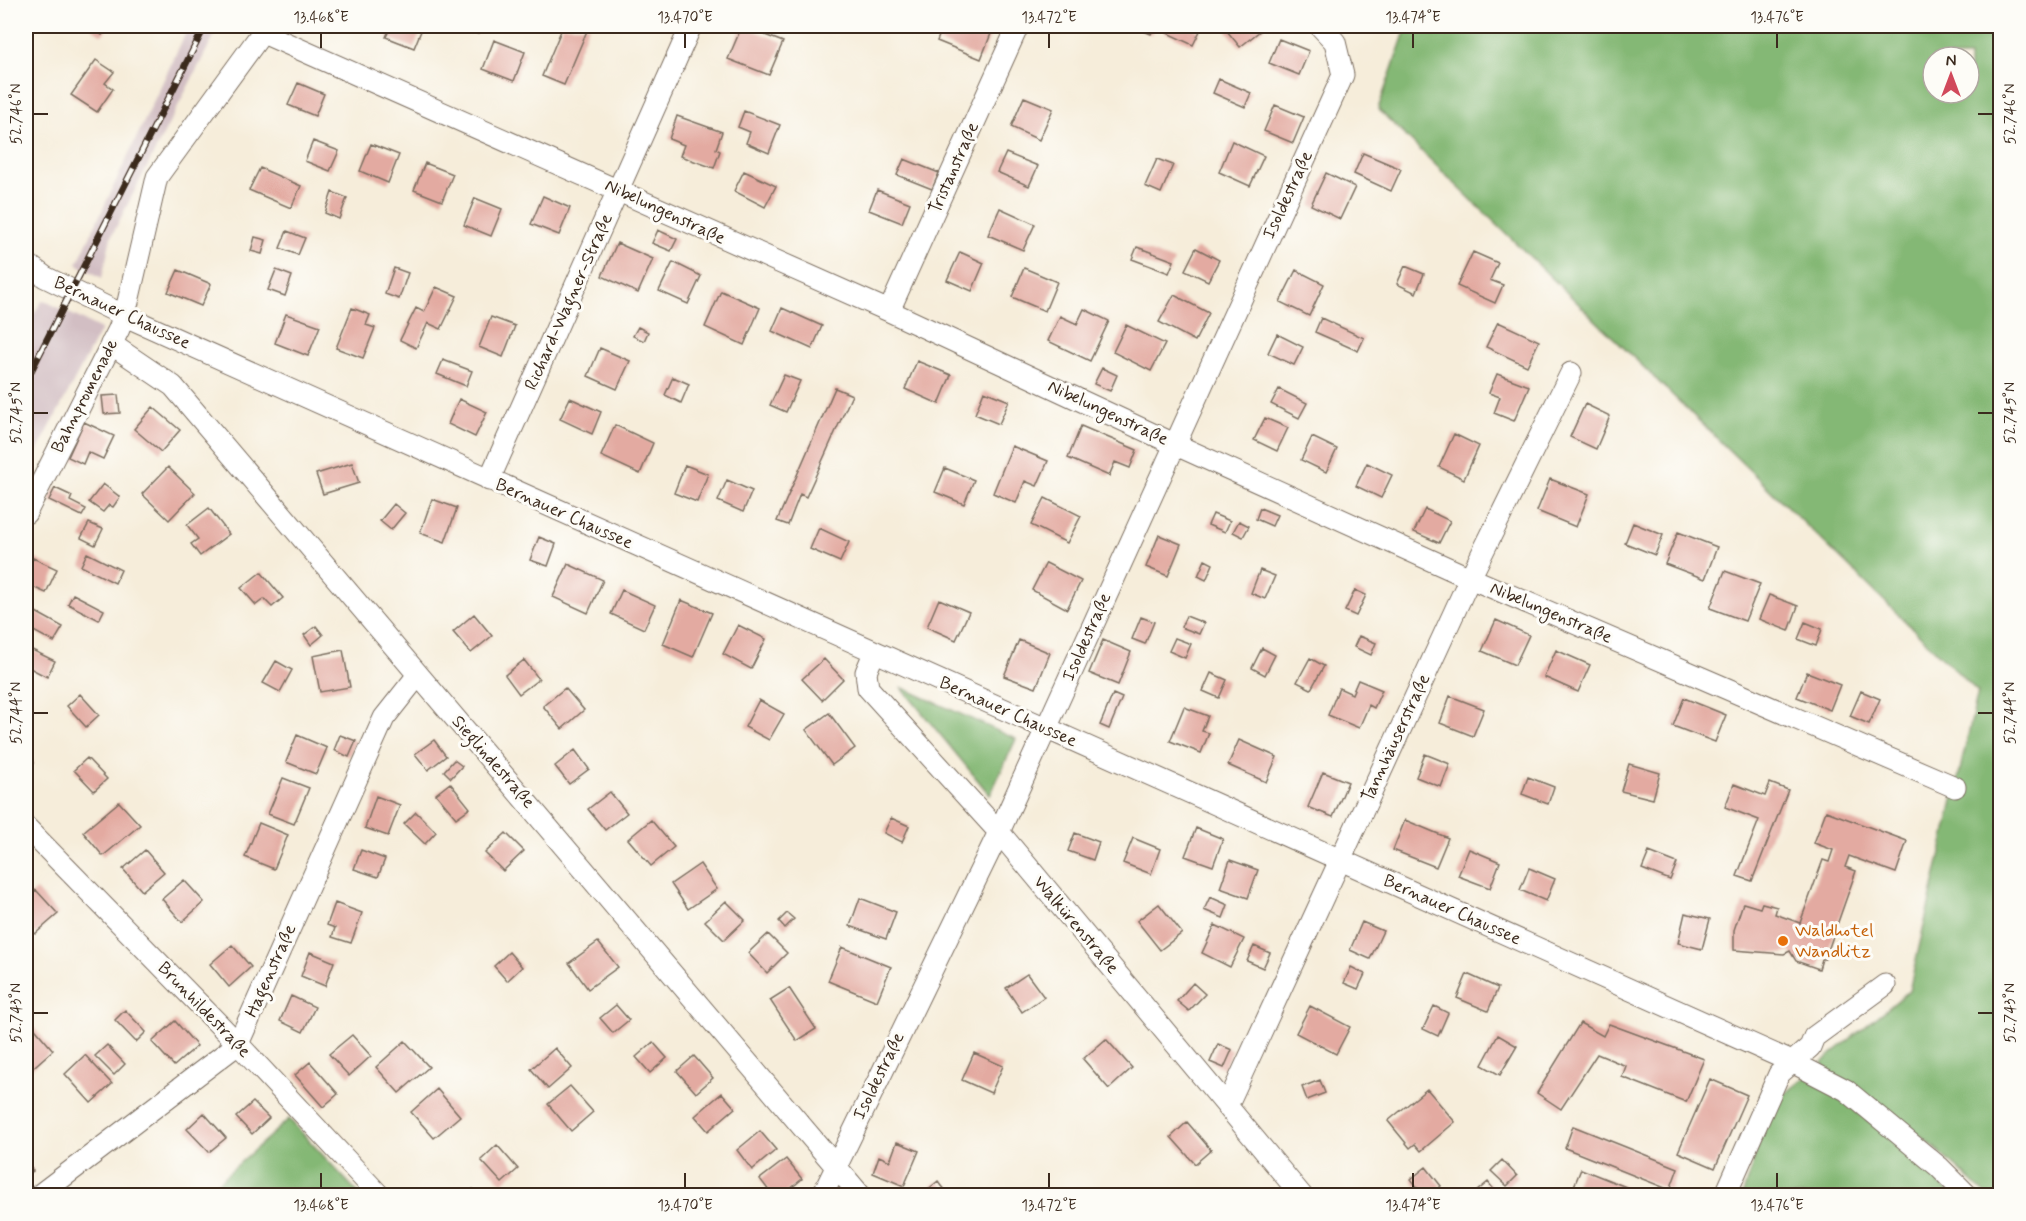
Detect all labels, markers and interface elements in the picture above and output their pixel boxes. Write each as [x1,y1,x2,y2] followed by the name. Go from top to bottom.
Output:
[293,8,349,28] text: 13.468°E
[657,8,713,28] text: 13.470°E
[1021,8,1077,28] text: 13.472°E
[1385,8,1441,28] text: 13.474°E
[1750,8,1804,28] text: 13.476°E
[1921,45,1981,105] north arrow
[1946,51,1956,72] text: N
[7,84,27,144] text: 52.746°N
[2001,84,2021,144] text: 52.746°N
[923,118,985,218] street label: Tristanstraße
[1257,147,1319,243] street label: Isoldestraße
[600,174,729,251] street label: Nibelungenstraße
[519,210,621,395] street label: Richard-Wagner-Straße
[50,271,194,355] street label: Bernauer Chaussee
[46,335,124,457] street label: Bahnpromenade
[1043,375,1172,452] street label: Nibelungenstraße
[7,382,27,444] text: 52.745°N
[2001,382,2021,444] text: 52.745°N
[491,473,637,555] street label: Bernauer Chaussee
[1486,576,1616,651] street label: Nibelungenstraße
[1057,589,1117,685] street label: Isoldestraße
[1356,670,1436,806] street label: Tannhäuserstraße
[935,671,1081,753] street label: Bernauer Chaussee
[7,682,27,744] text: 52.744°N
[2001,682,2021,744] text: 52.744°N
[444,710,540,815] street label: Sieglindestraße
[1379,869,1525,951] street label: Bernauer Chaussee
[1028,871,1124,979] street label: Walkürenstraße
[1795,919,1874,964] place label: Waldhotel Wandlitz
[240,920,304,1022] street label: Hagenstraße
[1776,934,1790,948] marker: Waldhotel Wandlitz
[152,957,256,1063] street label: Brunhildestraße
[7,983,27,1043] text: 52.743°N
[2001,983,2021,1043] text: 52.743°N
[847,1028,911,1124] street label: Isoldestraße
[293,1196,349,1216] text: 13.468°E
[657,1196,713,1216] text: 13.470°E
[1021,1196,1077,1216] text: 13.472°E
[1385,1196,1441,1216] text: 13.474°E
[1750,1196,1804,1216] text: 13.476°E

